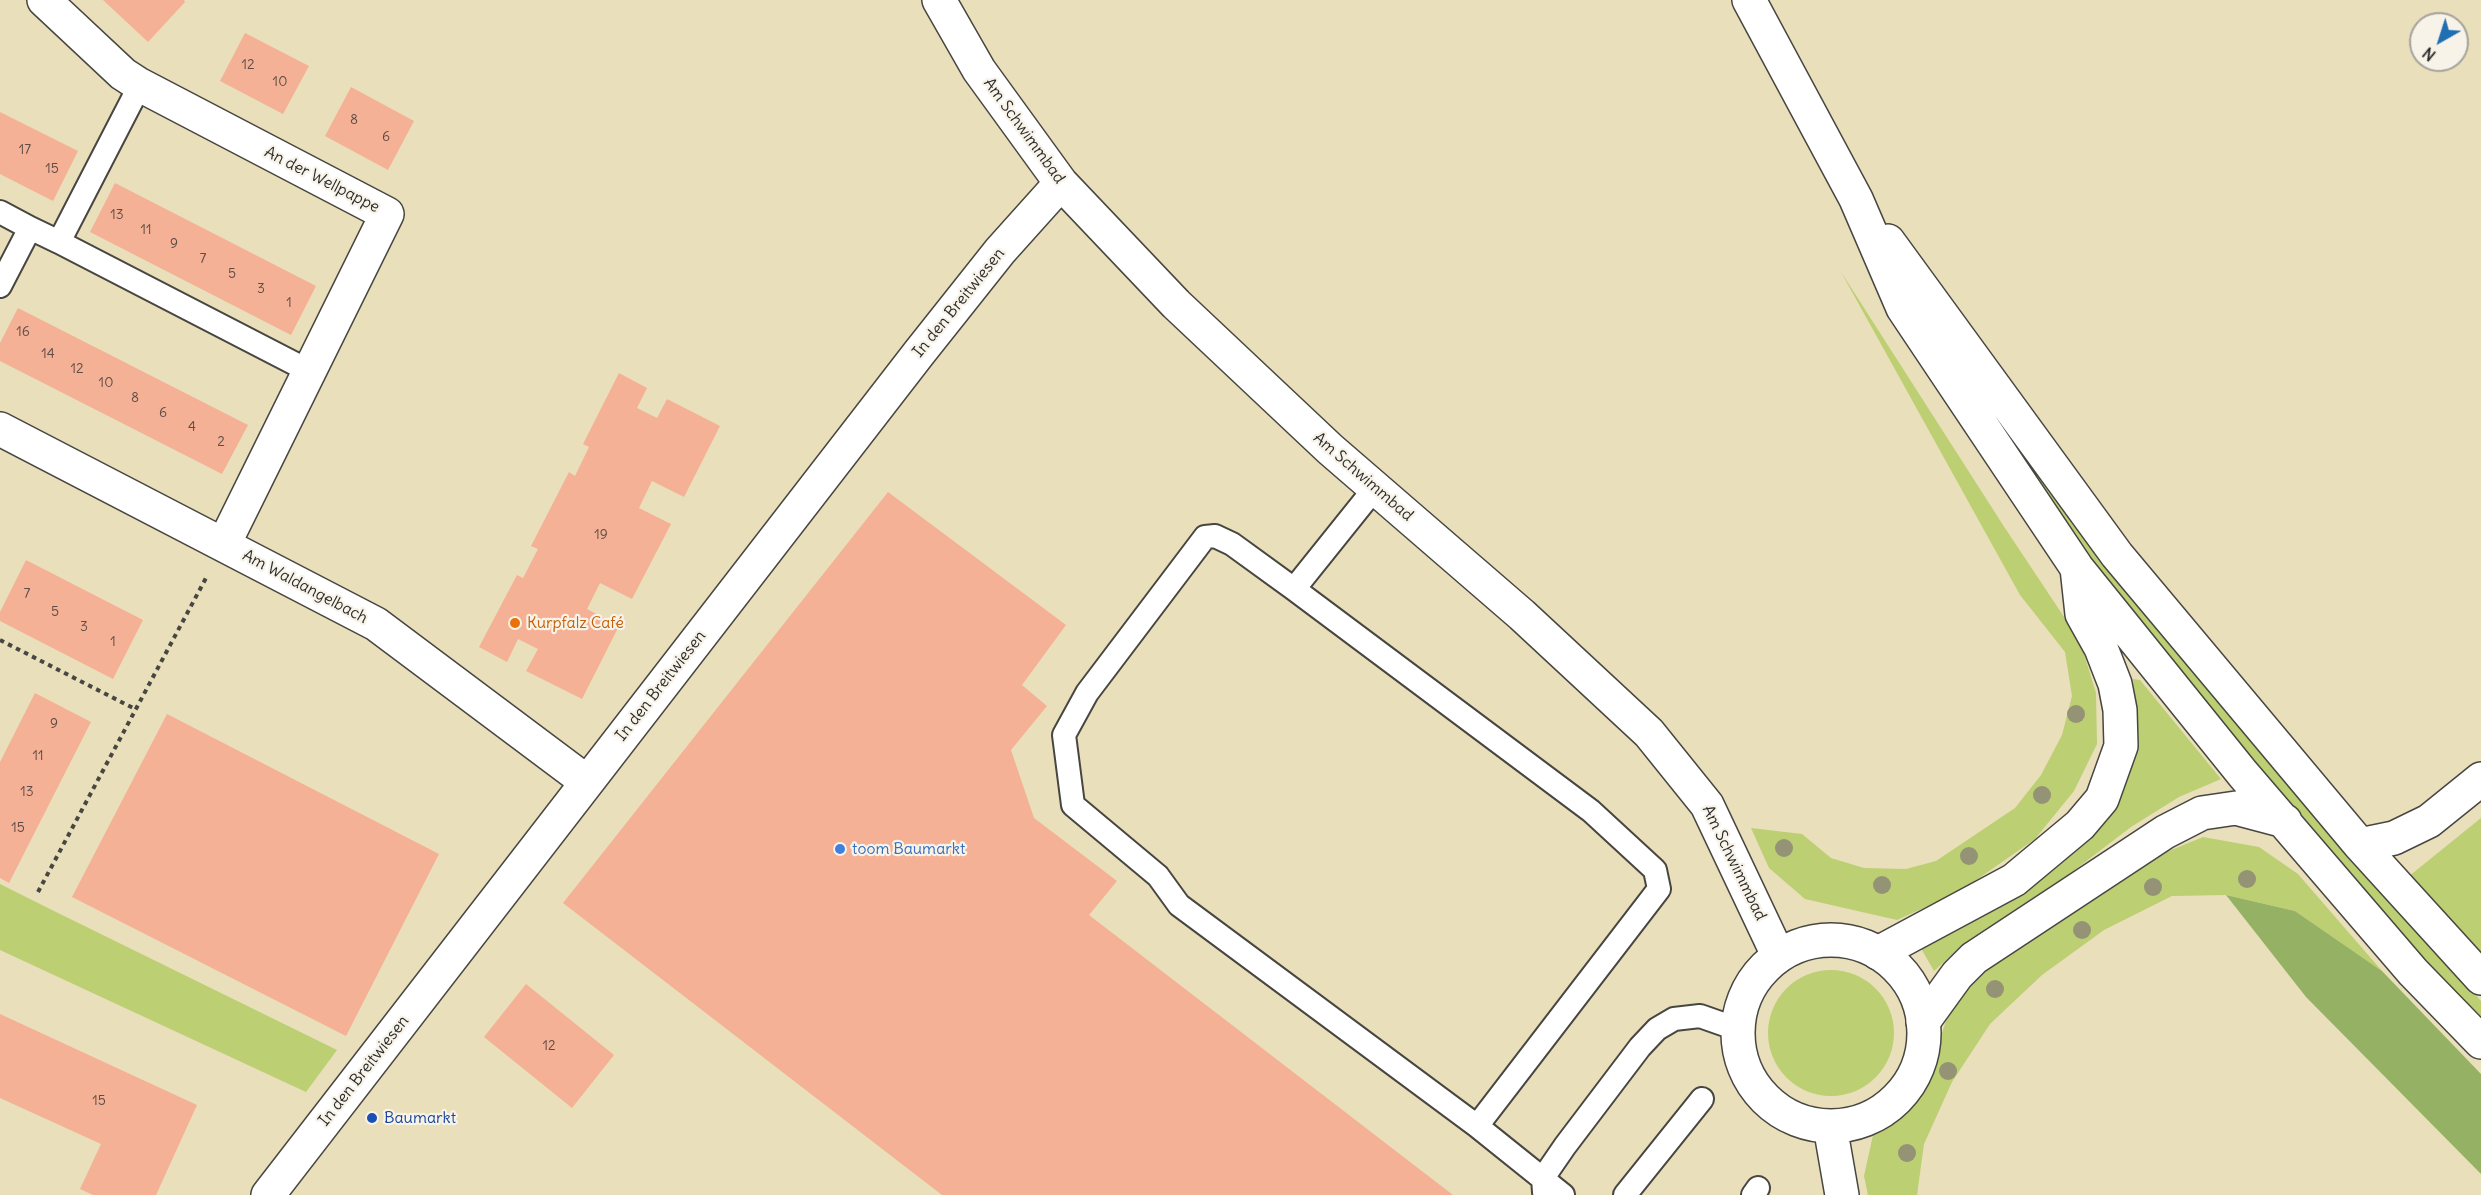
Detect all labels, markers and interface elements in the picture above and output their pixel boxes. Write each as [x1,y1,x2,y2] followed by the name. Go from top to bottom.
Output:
[2409,12,2469,72] north arrow
[2418,43,2440,66] text: N
[241,57,255,73] house number: 12
[273,74,287,90] house number: 10
[979,74,1069,188] street label: Am Schwimmbad
[350,112,358,128] house number: 8
[382,129,390,145] house number: 6
[19,142,31,158] house number: 17
[261,143,383,217] street label: An der Wellpappe
[45,161,59,177] house number: 15
[110,207,124,223] house number: 13
[140,222,152,238] house number: 11
[170,236,178,252] house number: 9
[909,244,1009,362] street label: In den Breitwiesen
[200,251,206,267] house number: 7
[228,266,236,282] house number: 5
[257,281,265,297] house number: 3
[286,295,292,311] house number: 1
[16,324,30,340] house number: 16
[41,346,55,362] house number: 14
[70,361,84,377] house number: 12
[99,375,113,391] house number: 10
[131,390,139,406] house number: 8
[159,405,167,421] house number: 6
[188,419,196,435] house number: 4
[1309,428,1417,526] street label: Am Schwimmbad
[217,434,225,450] house number: 2
[594,527,608,543] house number: 19
[239,546,371,628] street label: Am Waldangelbach
[24,586,30,602] house number: 7
[51,604,59,620] house number: 5
[527,613,624,633] place label: Kurpfalz Café
[508,616,522,630] marker: Kurpfalz Café
[80,619,88,635] house number: 3
[612,627,710,745] street label: In den Breitwiesen
[110,634,116,650] house number: 1
[50,716,58,732] house number: 9
[32,748,44,764] house number: 11
[20,784,34,800] house number: 13
[1698,802,1770,924] street label: Am Schwimmbad
[11,820,25,836] house number: 15
[852,839,965,859] place label: toom Baumarkt
[833,842,847,856] marker: toom Baumarkt
[315,1012,413,1130] street label: In den Breitwiesen
[542,1038,556,1054] house number: 12
[92,1093,106,1109] house number: 15
[384,1108,456,1128] place label: Baumarkt
[365,1111,379,1125] marker: Baumarkt

